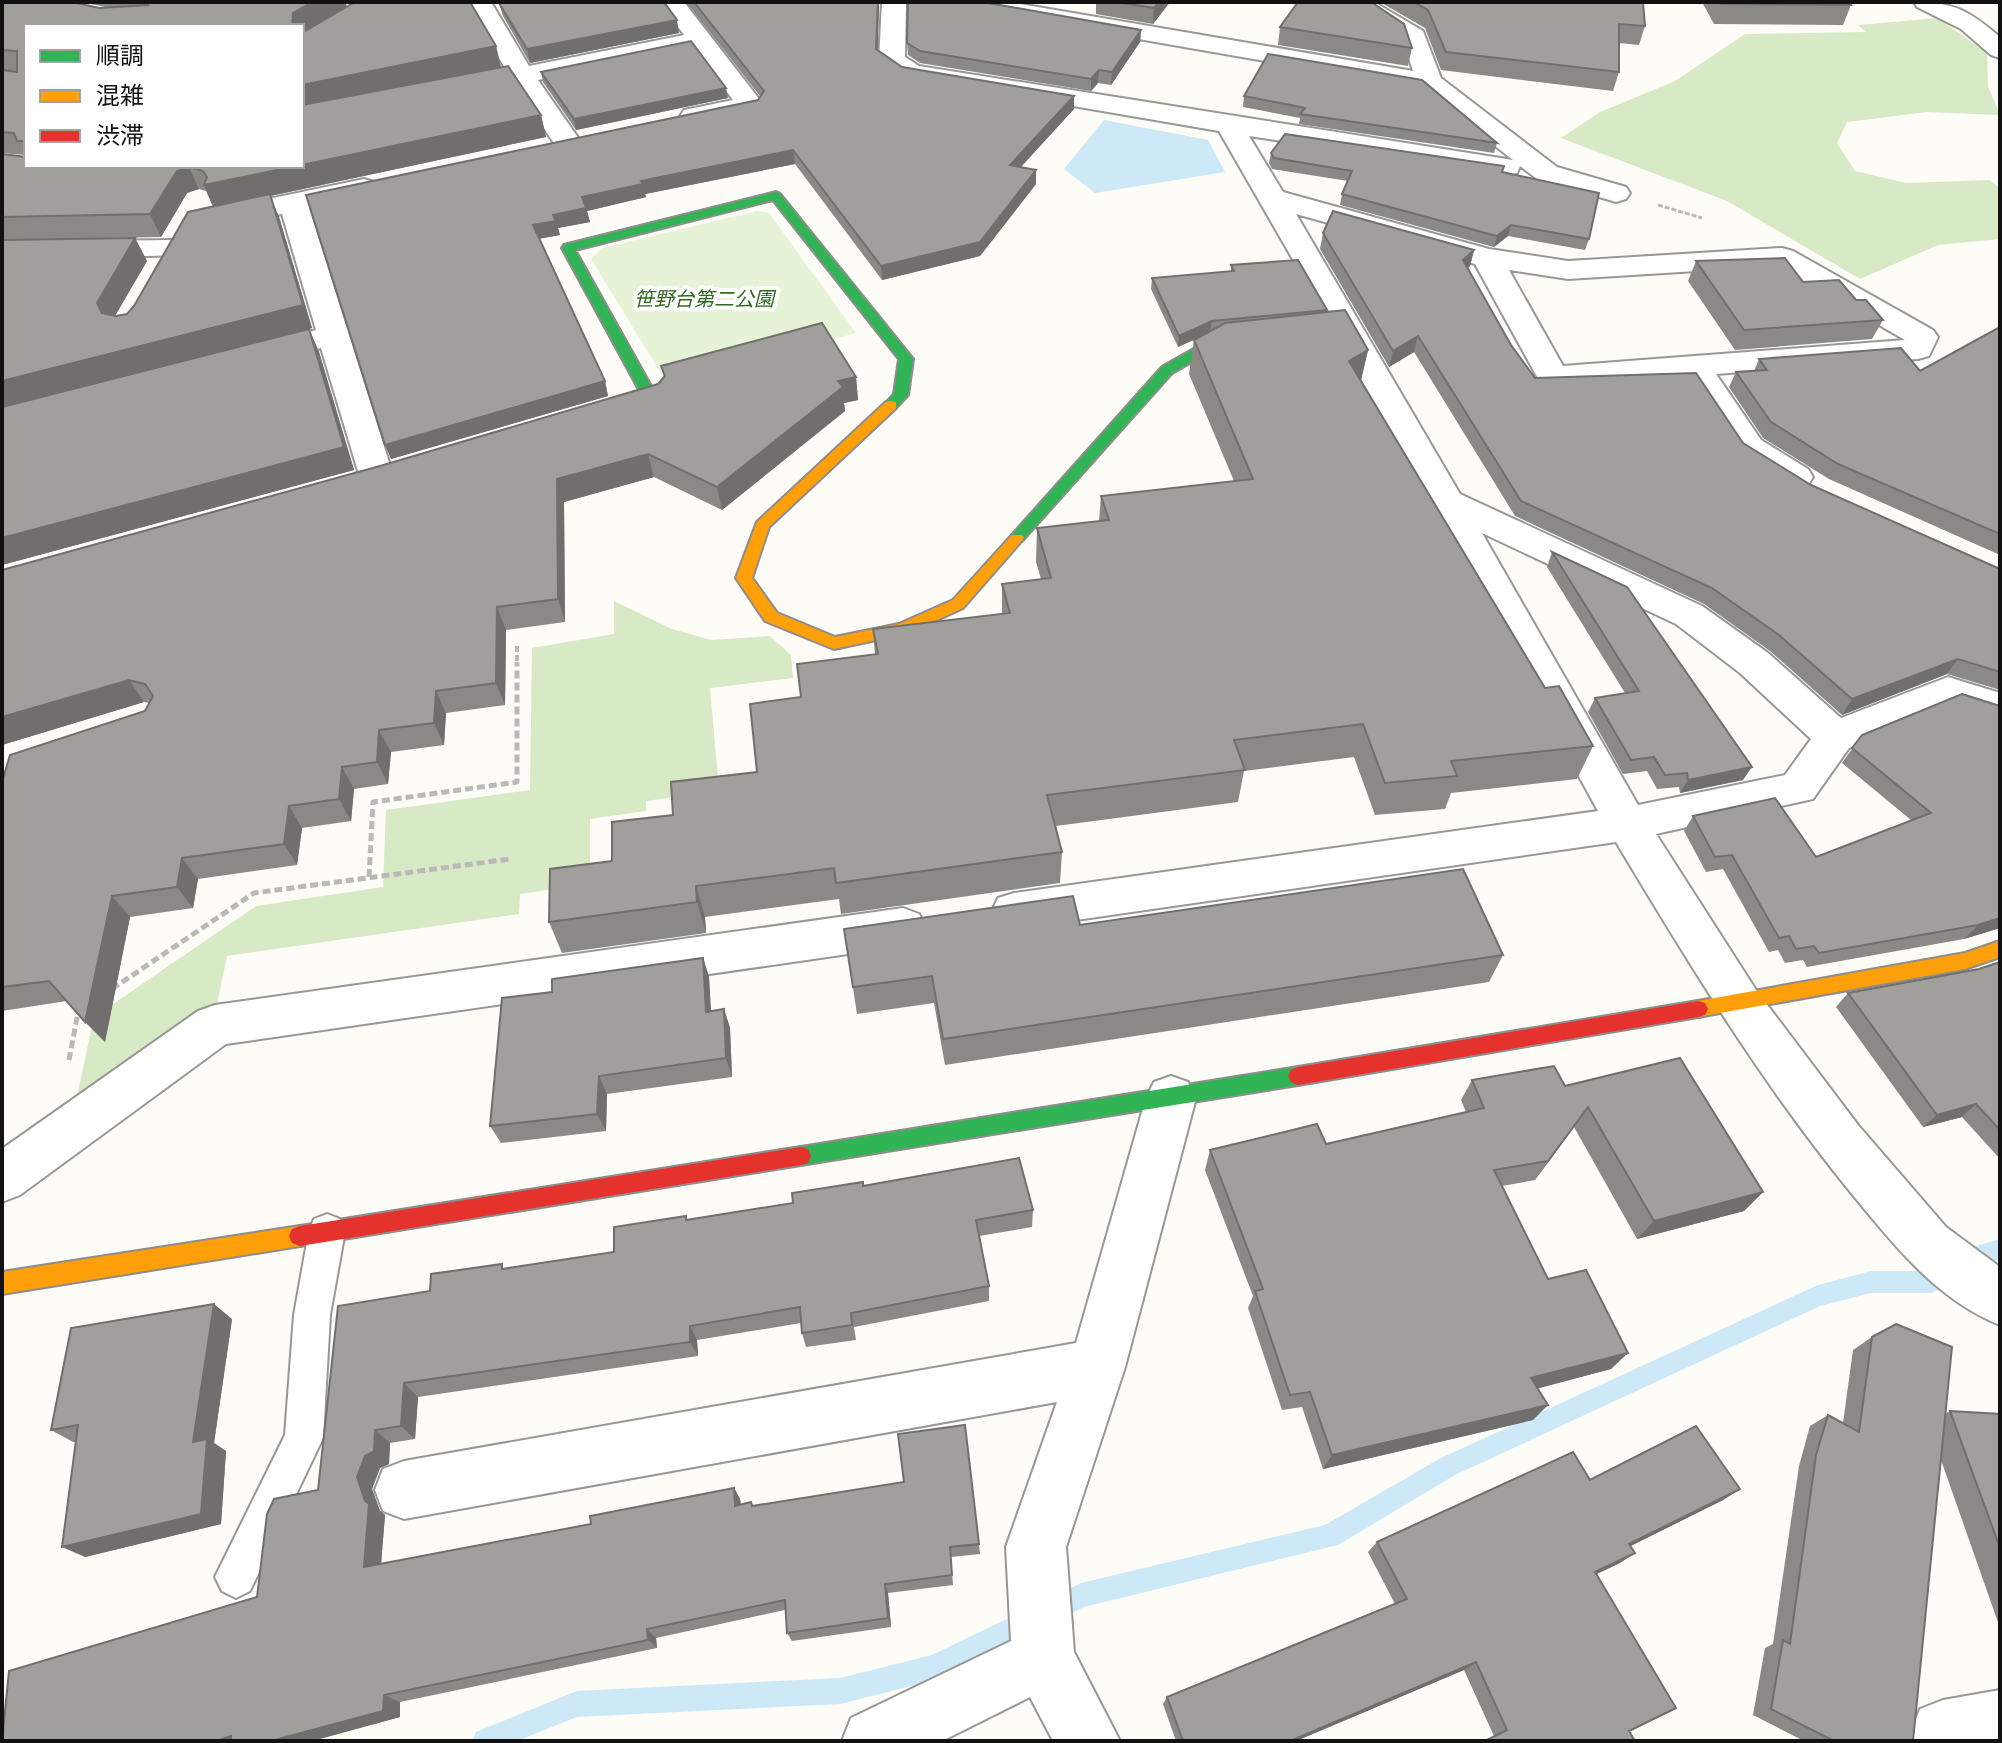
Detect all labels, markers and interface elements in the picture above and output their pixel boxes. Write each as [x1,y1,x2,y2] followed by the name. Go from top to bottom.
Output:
[24,24,304,168] legend
[96,42,144,69] text: 順調
[96,82,144,109] text: 混雑
[96,122,144,149] text: 渋滞
[634,288,777,310] park label: 笹野台第二公園

